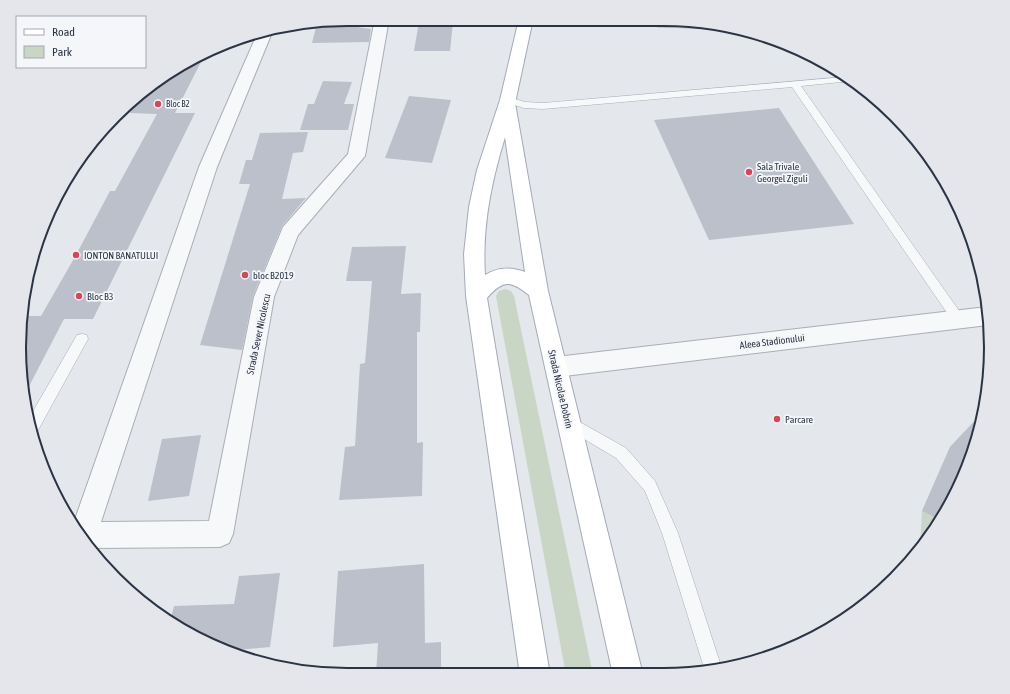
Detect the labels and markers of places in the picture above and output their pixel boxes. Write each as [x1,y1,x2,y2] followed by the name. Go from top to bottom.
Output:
[153,99,163,109] marker: Bloc B2
[166,99,190,109] place label: Bloc B2
[757,161,808,184] place label: Sala Trivale Georgel Ziguli
[744,167,754,177] marker: Sala Trivale Georgel Ziguli
[71,250,81,260] marker: IONTON BANATULUI
[84,250,158,261] place label: IONTON BANATULUI
[240,270,250,280] marker: bloc B2019
[253,270,294,281] place label: bloc B2019
[74,291,84,301] marker: Bloc B3
[87,291,114,302] place label: Bloc B3
[772,414,782,424] marker: Parcare
[785,414,814,425] place label: Parcare

